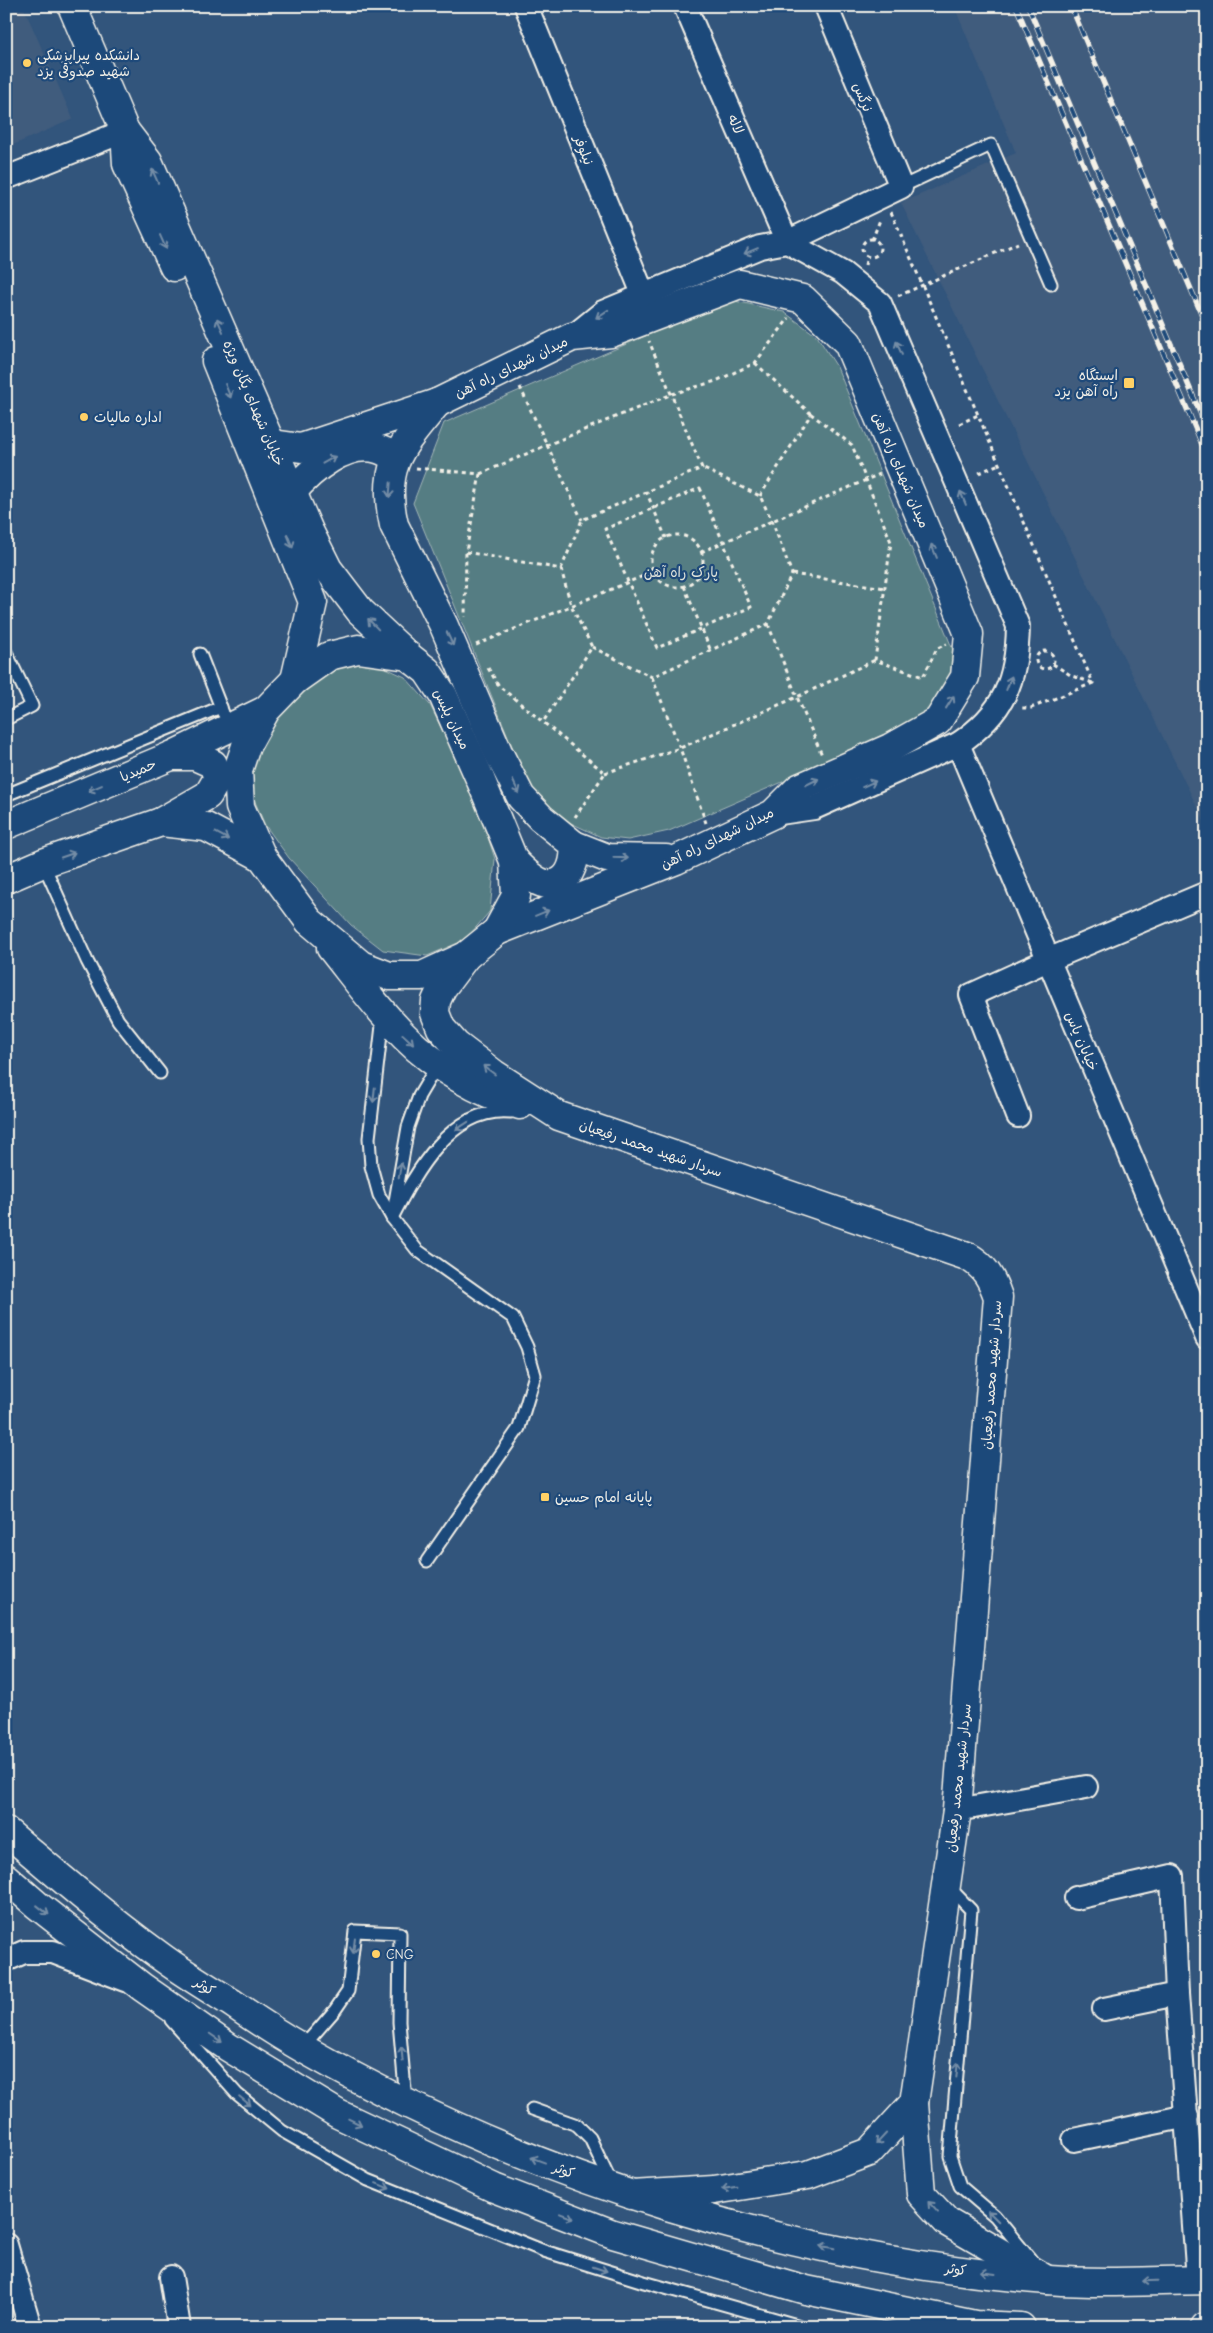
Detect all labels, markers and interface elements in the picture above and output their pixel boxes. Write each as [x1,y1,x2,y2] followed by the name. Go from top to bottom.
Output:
[37,47,140,81] place label: دانشکده پیراپزشکی شهید صدوقی یزد
[21,57,33,69] marker: دانشکده پیراپزشکی شهید صدوقی یزد
[849,80,876,114] street label: نرگس
[724,112,747,137] street label: لاله
[569,132,597,168] street label: نیلوفر
[149,169,159,184] one-way arrow
[158,234,168,249] one-way arrow
[744,246,759,256] one-way arrow
[595,309,609,319] one-way arrow
[215,318,225,333] one-way arrow
[452,333,571,402] street label: میدان شهدای راه آهن
[219,338,288,469] street label: خیابان شهدای یگان ویژه
[893,341,903,356] one-way arrow
[1054,367,1118,400] place label: ایستگاه راه آهن یزد
[1122,376,1136,390] marker: ایستگاه راه آهن یزد
[224,383,234,398] one-way arrow
[94,409,162,426] place label: اداره مالیات
[869,410,933,530] street label: میدان شهدای راه آهن
[78,411,90,423] marker: اداره مالیات
[321,455,335,465] one-way arrow
[386,481,395,497] one-way arrow
[957,490,966,505] one-way arrow
[286,533,295,549] one-way arrow
[929,544,939,559] one-way arrow
[644,564,718,582] park label: پارک راه آهن
[367,618,379,630] one-way arrow
[445,631,455,646] one-way arrow
[1005,675,1014,691] one-way arrow
[429,686,474,753] street label: میدان پلیس
[945,695,955,709] one-way arrow
[118,755,159,786] street label: حمیدیا
[804,776,819,786] one-way arrow
[861,778,876,788] one-way arrow
[511,779,521,794] one-way arrow
[88,784,103,793] one-way arrow
[658,804,777,873] street label: میدان شهدای راه آهن
[215,831,230,841] one-way arrow
[60,849,76,859] one-way arrow
[612,853,629,863] one-way arrow
[534,908,550,917] one-way arrow
[1061,1009,1102,1073] street label: خیابان یاس
[402,1033,415,1044] one-way arrow
[483,1065,496,1076] one-way arrow
[369,1087,379,1103] one-way arrow
[577,1116,724,1181] street label: سردار شهید محمد رفیعیان
[455,1121,469,1131] one-way arrow
[396,1163,406,1179] one-way arrow
[978,1300,1005,1450] street label: سردار شهید محمد رفیعیان
[555,1489,652,1508] place label: پایانه امام حسین
[539,1491,551,1503] marker: پایانه امام حسین
[942,1703,975,1853] street label: سردار شهید محمد رفیعیان
[36,1905,50,1915] one-way arrow
[348,1937,358,1953] one-way arrow
[386,1946,414,1963] place label: CNG
[370,1948,382,1960] marker: CNG
[190,1973,218,1999] street label: کوثر
[208,2033,222,2043] one-way arrow
[397,2046,407,2062] one-way arrow
[952,2063,962,2079] one-way arrow
[238,2095,251,2106] one-way arrow
[347,2117,362,2127] one-way arrow
[875,2133,887,2146] one-way arrow
[531,2155,546,2164] one-way arrow
[550,2158,577,2182] street label: کوثر
[375,2182,390,2191] one-way arrow
[721,2183,737,2193] one-way arrow
[927,2200,939,2213] one-way arrow
[987,2210,999,2222] one-way arrow
[559,2212,574,2221] one-way arrow
[820,2241,836,2251] one-way arrow
[943,2260,968,2279] street label: کوثر
[591,2264,607,2274] one-way arrow
[980,2268,996,2278] one-way arrow
[1142,2276,1158,2286] one-way arrow

